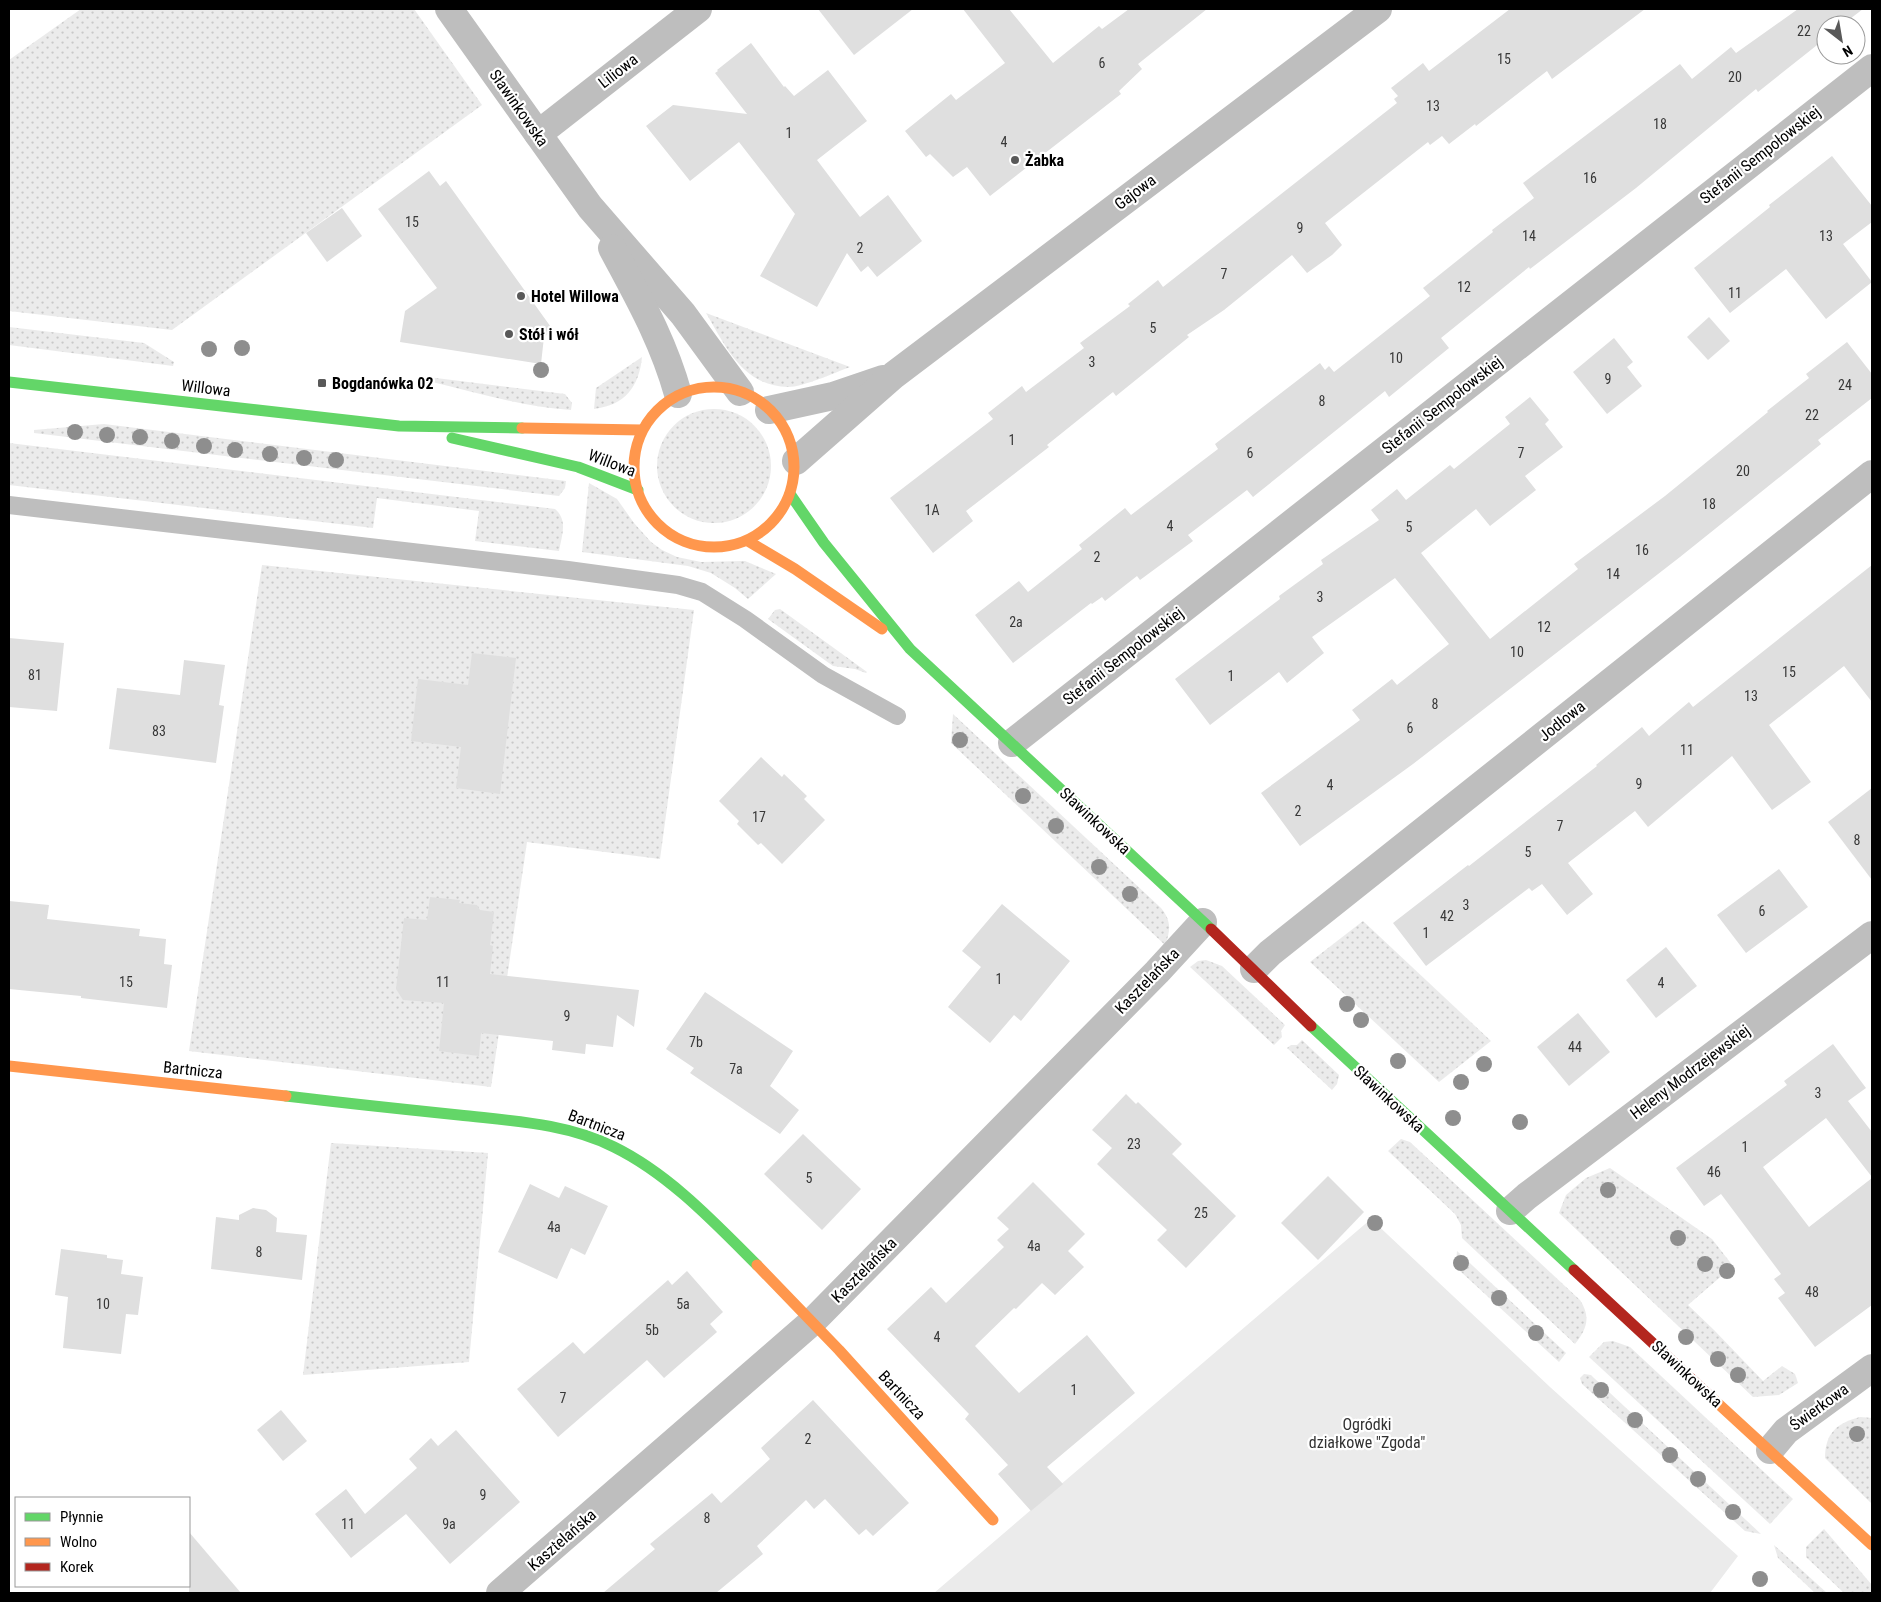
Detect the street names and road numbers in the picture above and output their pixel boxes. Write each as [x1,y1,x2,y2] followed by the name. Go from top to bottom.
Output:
[595,50,641,92] street label: Liliowa
[486,66,552,150] street label: Sławinkowska
[1696,102,1824,208] street label: Stefanii Sempołowskiej
[1111,170,1159,214] street label: Gajowa
[1378,352,1506,458] street label: Stefanii Sempołowskiej
[180,376,232,400] street label: Willowa
[586,445,638,481] street label: Willowa
[1059,603,1187,709] street label: Stefanii Sempołowskiej
[1535,697,1589,745] street label: Jodłowa
[1056,783,1134,859] street label: Sławinkowska
[1111,944,1183,1018] street label: Kasztelańska
[1626,1021,1754,1123] street label: Heleny Modrzejewskiej
[162,1057,224,1083] street label: Bartnicza
[1350,1061,1428,1137] street label: Sławinkowska
[566,1105,628,1145] street label: Bartnicza
[828,1234,900,1306] street label: Kasztelańska
[1648,1336,1726,1412] street label: Sławinkowska
[875,1367,929,1423] street label: Bartnicza
[1786,1379,1852,1435] street label: Świerkowa
[524,1505,600,1575] street label: Kasztelańska

